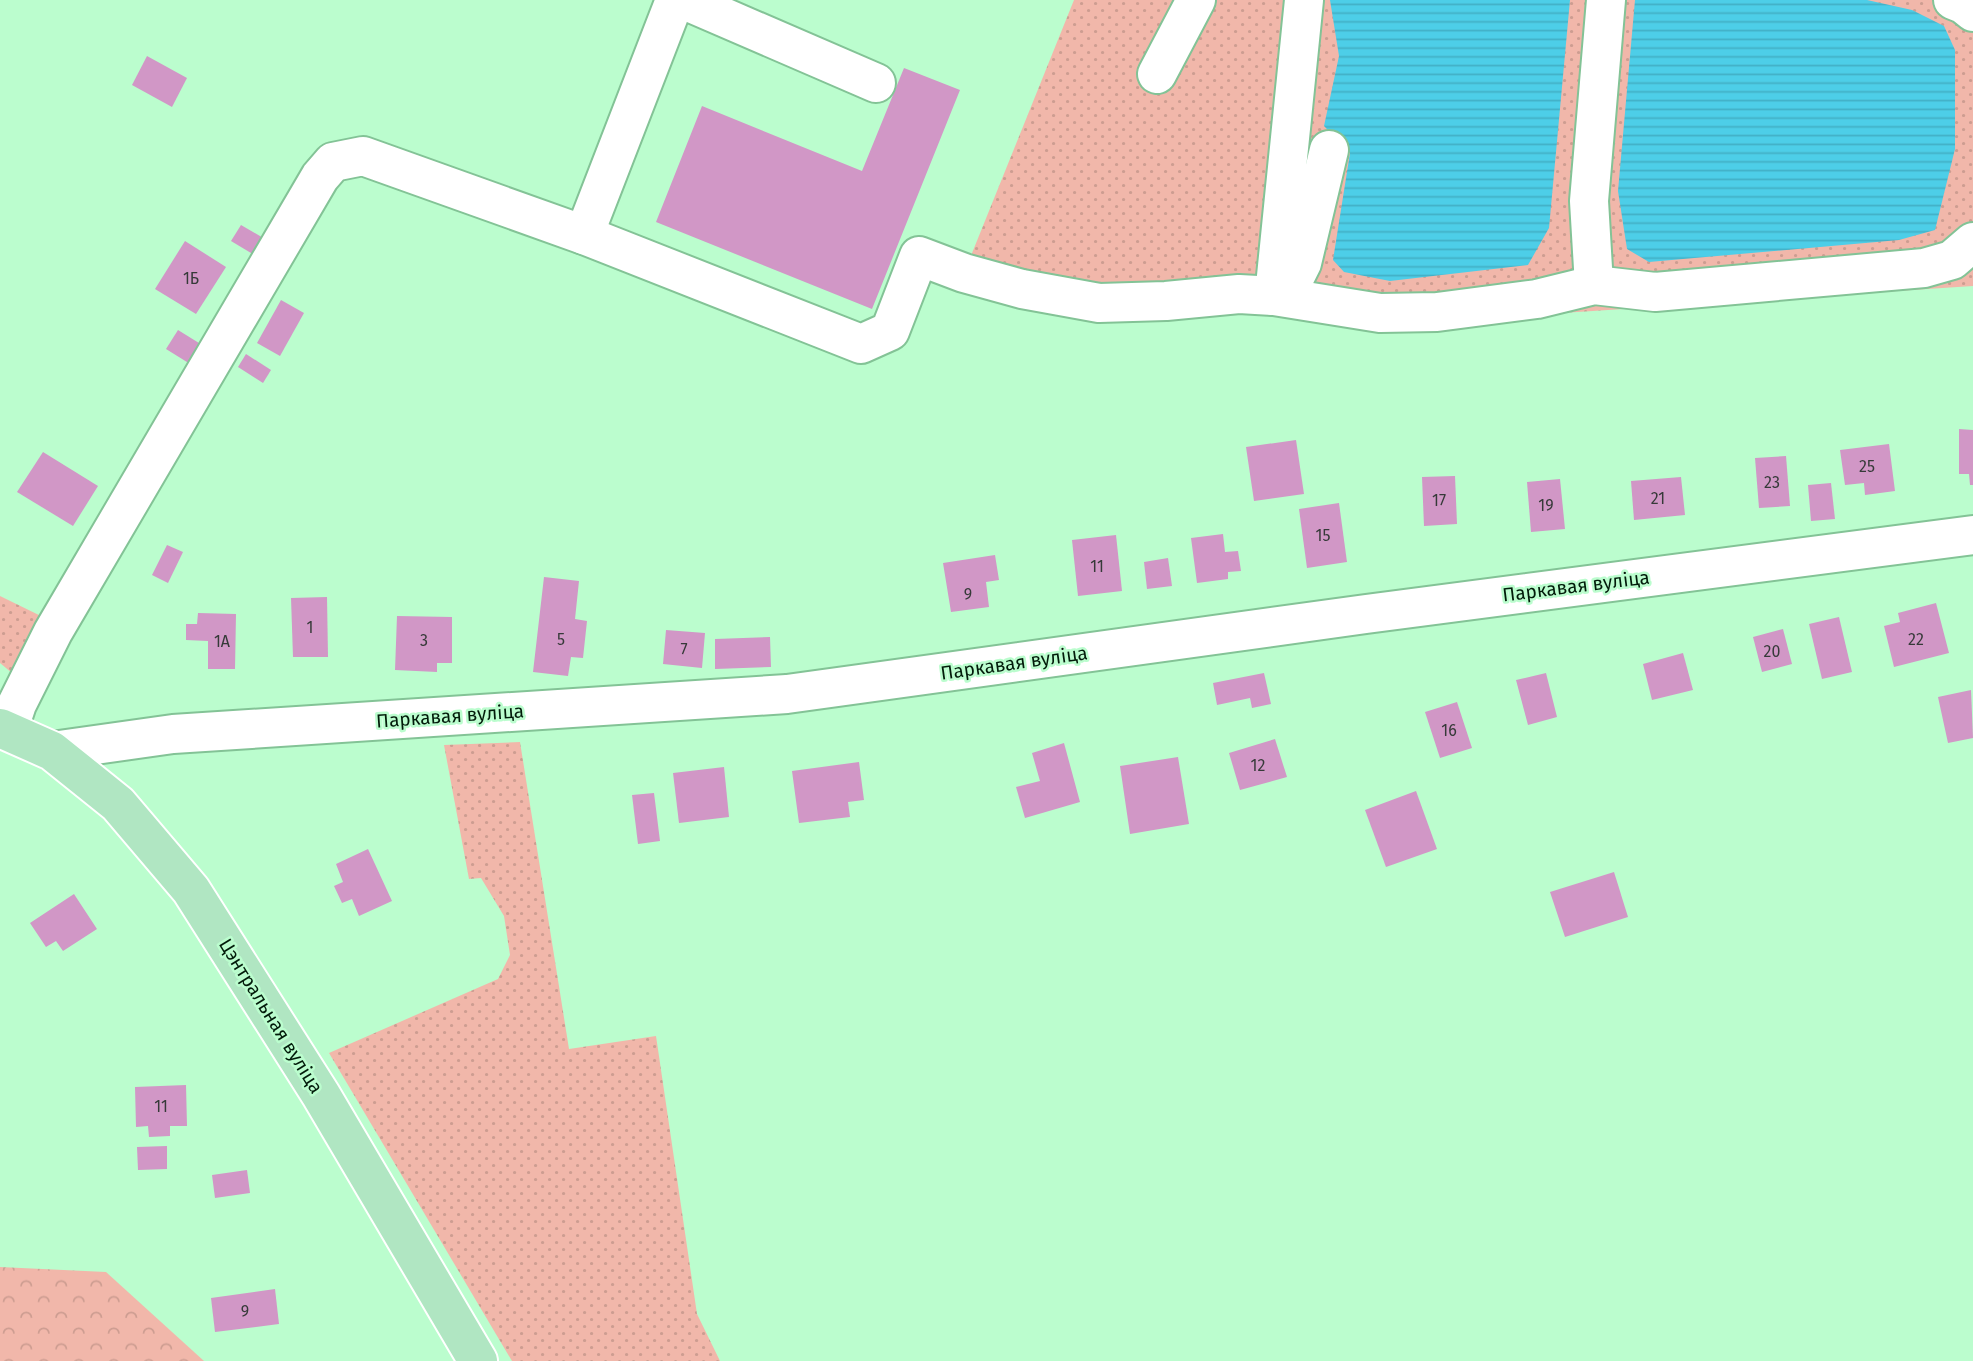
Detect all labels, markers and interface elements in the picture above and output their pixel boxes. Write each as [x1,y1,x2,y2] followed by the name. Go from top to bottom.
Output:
[183,269,199,288] house number: 1Б
[1859,457,1875,476] house number: 25
[1764,473,1780,492] house number: 23
[1651,489,1665,508] house number: 21
[1432,491,1446,510] house number: 17
[1538,496,1554,515] house number: 19
[1316,526,1330,545] house number: 15
[1090,557,1104,576] house number: 11
[1501,566,1651,606] street label: Паркавая вуліца
[964,585,972,604] house number: 9
[307,618,313,637] house number: 1
[557,630,565,649] house number: 5
[1908,630,1924,649] house number: 22
[420,631,428,650] house number: 3
[214,632,231,651] house number: 1А
[680,640,688,659] house number: 7
[939,641,1089,685] street label: Паркавая вуліца
[1764,642,1780,661] house number: 20
[375,699,525,733] street label: Паркавая вуліца
[1441,721,1457,740] house number: 16
[1251,756,1265,775] house number: 12
[214,934,328,1098] street label: Цэнтральная вуліца
[154,1097,168,1116] house number: 11
[241,1302,249,1321] house number: 9

